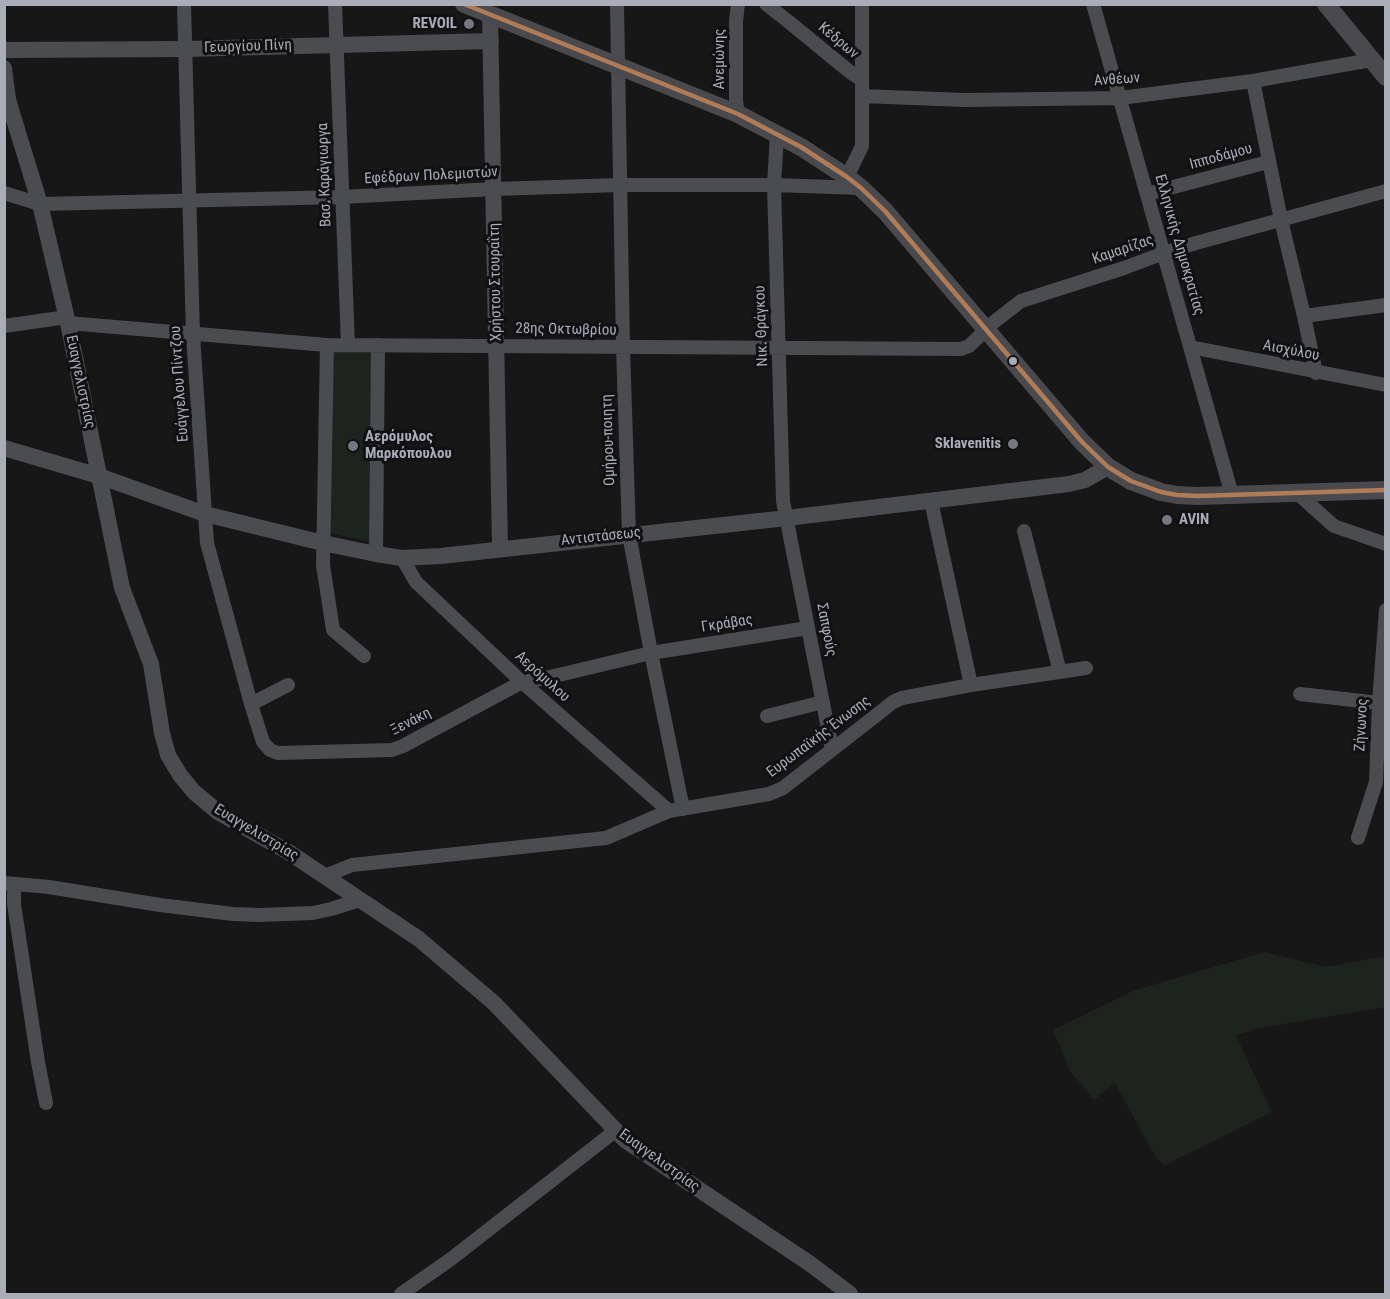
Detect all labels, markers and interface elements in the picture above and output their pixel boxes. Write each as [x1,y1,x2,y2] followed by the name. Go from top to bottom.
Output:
[412,15,457,33] place label: REVOIL
[462,17,476,31] marker: REVOIL
[814,19,862,63] street label: Κέδρων
[711,29,729,89] street label: Ανεμώνης
[204,36,292,58] street label: Γεωργίου Πίνη
[1093,69,1141,91] street label: Ανθέων
[314,123,336,227] street label: Βασ. Καράγιωργα
[1188,140,1254,174] street label: Ιπποδάμου
[364,164,498,188] street label: Εφέδρων Πολεμιστών
[1150,172,1208,318] street label: Ελληνικής Δημοκρατίας
[486,223,506,341] street label: Χρήστου Στουραΐτη
[1090,231,1156,269] street label: Καμαρίζας
[752,285,772,367] street label: Νικ. Θράγκου
[515,320,617,340] street label: 28ης Οκτωβρίου
[167,325,193,443] street label: Ευάγγελου Πίντζου
[61,334,99,430] street label: Ευαγγελιστρίας
[1261,337,1321,365] street label: Αισχύλου
[1007,355,1019,367] unlabelled marker
[598,394,620,486] street label: Ομήρου-ποιητη
[365,428,452,463] place label: Αερόμυλος Μαρκόπουλου
[935,435,1001,453] place label: Sklavenitis
[1006,437,1020,451] marker: Sklavenitis
[346,439,360,453] marker: Αερόμυλος Μαρκόπουλου
[1179,511,1209,529] place label: AVIN
[1160,513,1174,527] marker: AVIN
[560,524,642,550] street label: Αντιστάσεως
[812,602,840,658] street label: Σαπφούς
[700,611,754,637] street label: Γκράβας
[511,648,573,706] street label: Αερόμυλου
[764,692,874,782] street label: Ευρωπαϊκής Ένωσης
[1352,698,1372,752] street label: Ζήνωνος
[388,704,434,740] street label: Ξενάκη
[211,801,301,865] street label: Ευαγγελιστρίας
[615,1126,703,1196] street label: Ευαγγελιστρίας

